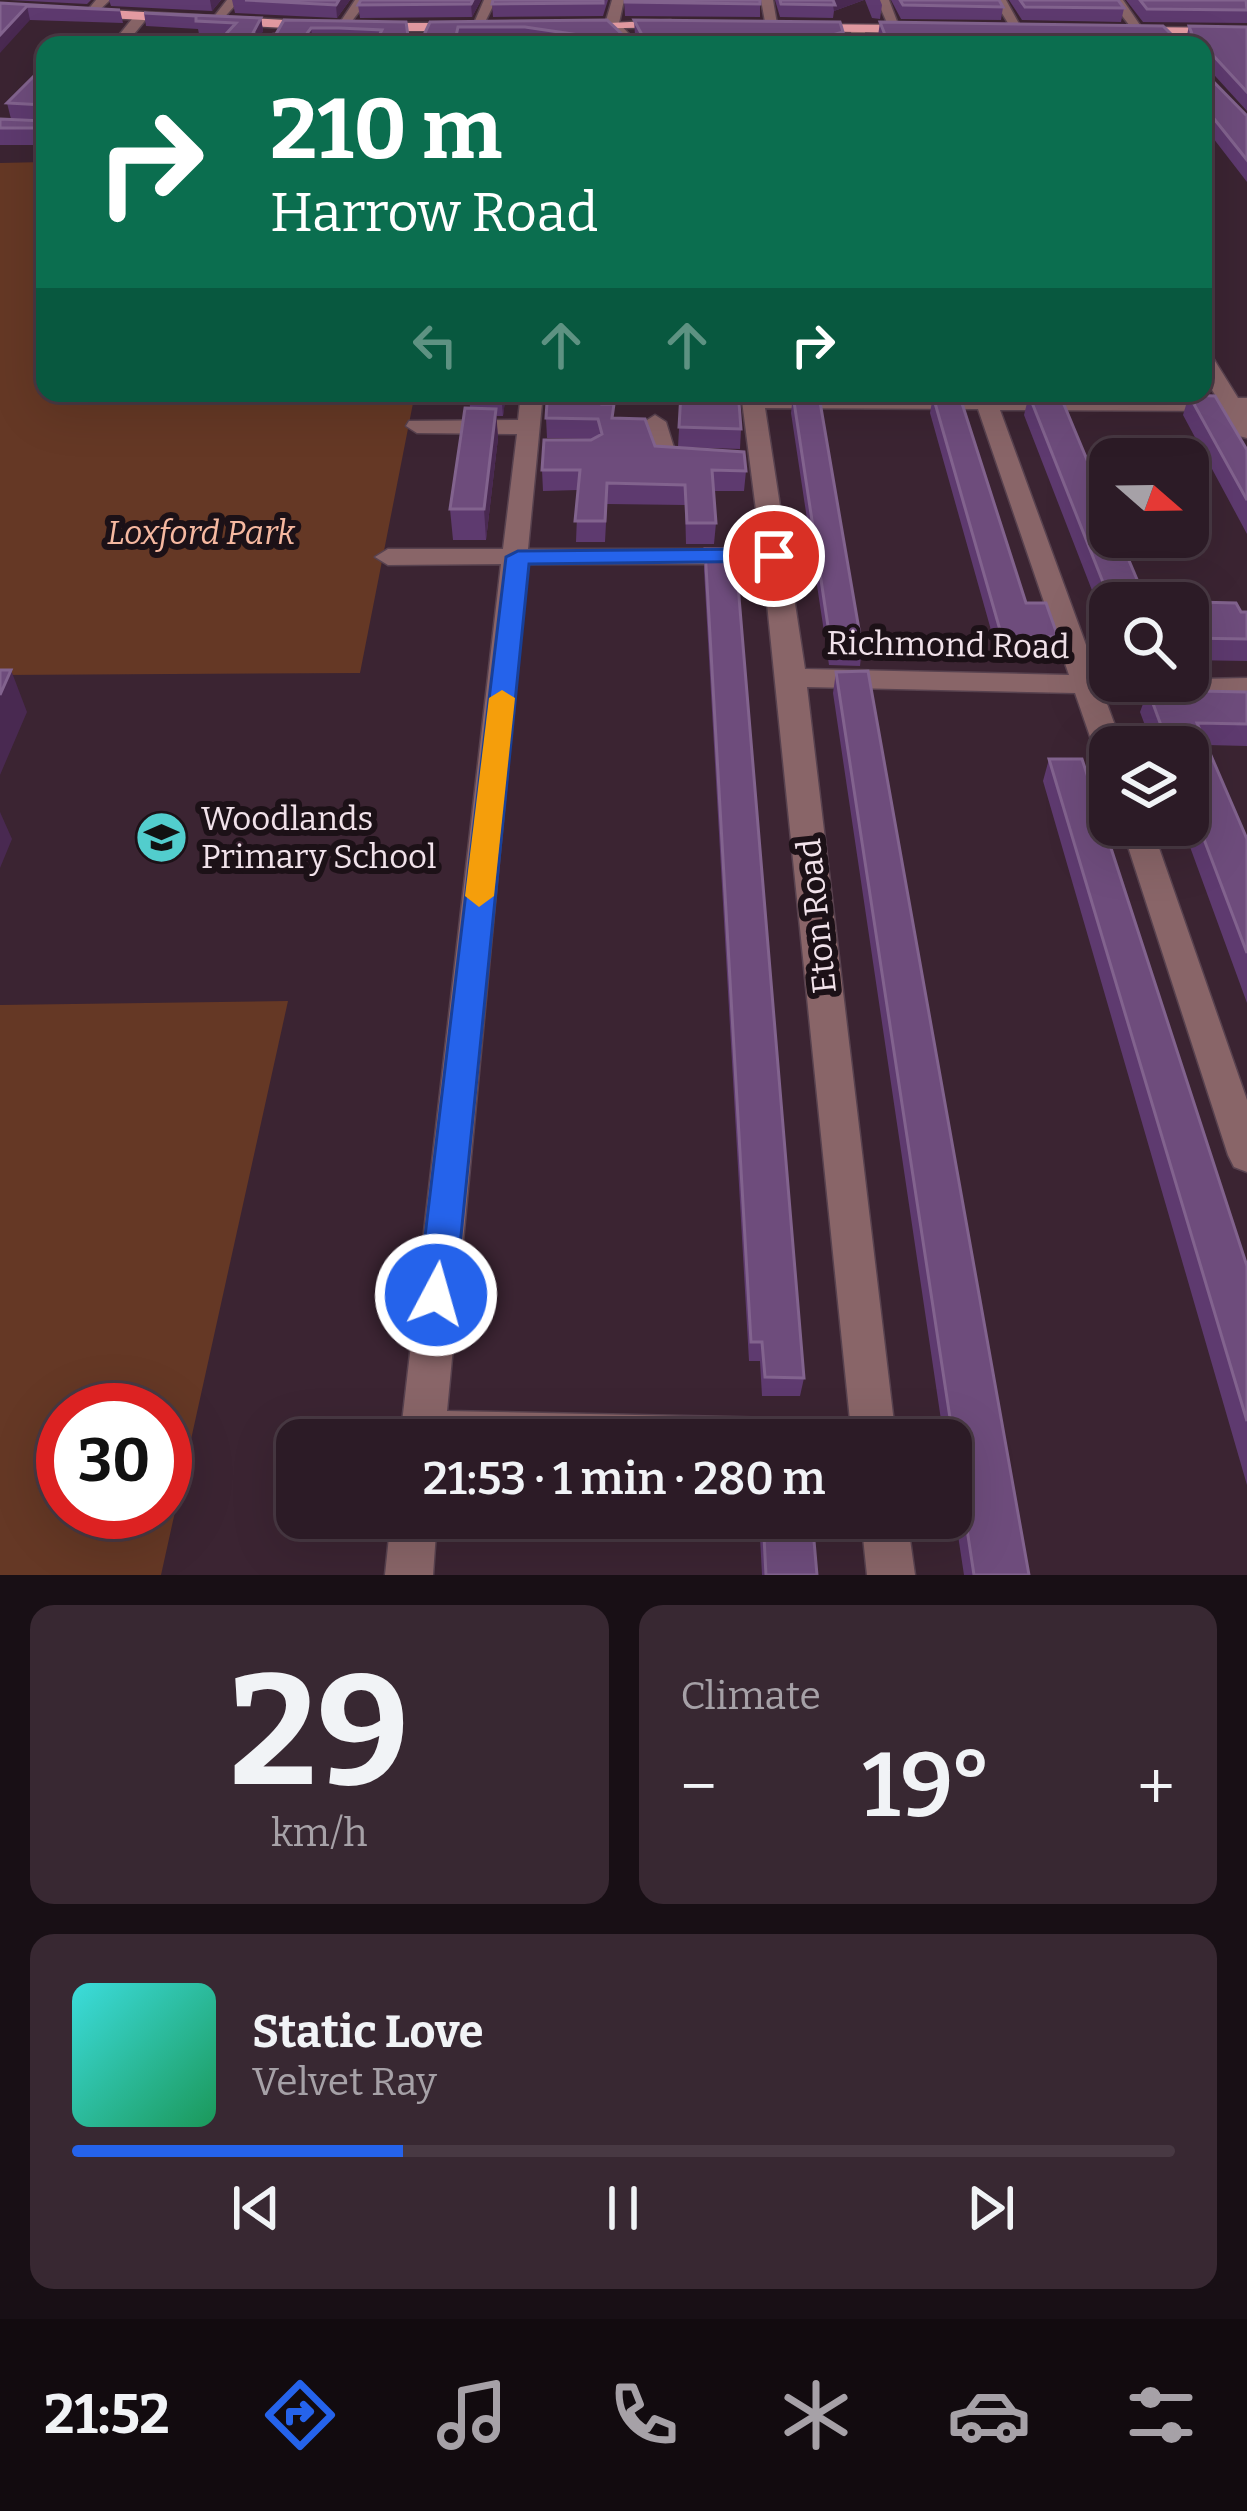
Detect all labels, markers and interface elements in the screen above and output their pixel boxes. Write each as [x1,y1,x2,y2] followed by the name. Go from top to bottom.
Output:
[270,79,502,180] text: 210 m
[72,84,228,240] icon: right
[270,181,598,245] text: Harrow Road
[402,312,468,378] icon: left
[528,312,594,378] icon: ahead
[654,312,720,378] icon: ahead
[780,312,846,378] icon: right
[1089,438,1209,558] north arrow
[1089,438,1209,846] map controls
[723,505,825,607] pin
[107,513,296,553] park label: Loxford Park
[741,523,807,589] icon: arrive
[1089,582,1209,702] button: search
[826,623,1070,667] street label: Richmond Road
[1089,726,1209,846] button: layers
[201,799,437,877] place label: Woodlands Primary School
[134,810,190,866] school or university icon: Woodlands Primary School
[789,837,845,995] street label: Eton Road
[373,1232,499,1358] position arrow
[36,1383,192,1539] speed limit sign: 30
[423,1452,825,1506] text: 21:53 · 1 min · 280 m
[229,1638,409,1825] text: 29
[681,1673,821,1719] text: Climate
[862,1732,992,1840] text: 19°
[681,1747,717,1826] text: −
[1137,1747,1175,1826] text: +
[271,1810,368,1856] text: km/h
[252,2005,484,2059] text: Static Love
[252,2059,437,2105] text: Velvet Ray
[223,2175,289,2241] icon: previous
[590,2175,656,2241] icon: pause
[958,2175,1024,2241] icon: next
[258,2373,342,2457] icon: directions
[430,2373,514,2457] icon: music
[602,2373,686,2457] icon: phone
[774,2373,858,2457] icon: climate
[947,2373,1031,2457] icon: car
[1119,2373,1203,2457] icon: filters
[44,2383,170,2447] text: 21:52

